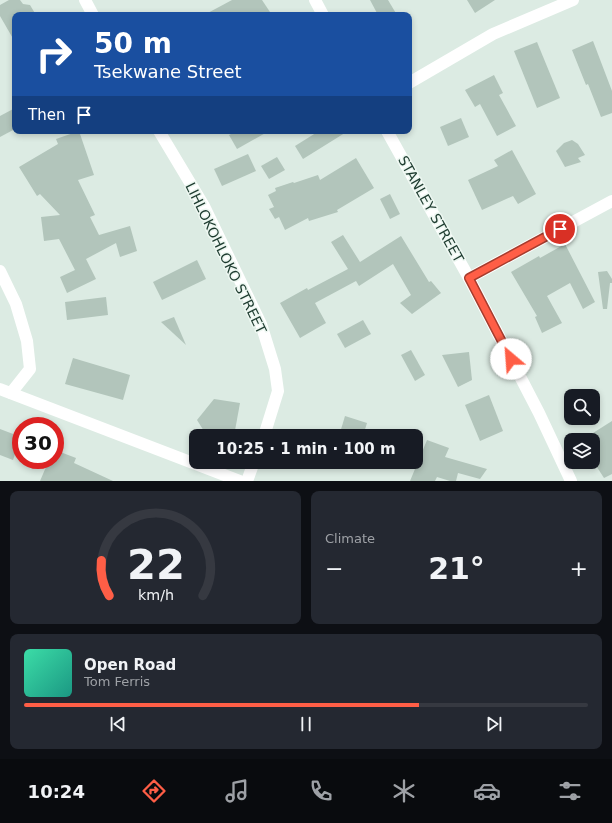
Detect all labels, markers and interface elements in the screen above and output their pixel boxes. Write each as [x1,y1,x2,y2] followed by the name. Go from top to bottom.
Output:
[94,27,172,60] text: 50 m
[28,28,80,80] icon: right
[94,61,242,82] text: Tsekwane Street
[73,104,95,126] icon: arrive
[28,106,65,124] text: Then
[395,153,467,266] street label: STANLEY STREET
[182,180,270,337] street label: LIHLOKOHLOKO STREET
[543,212,577,246] pin
[549,218,571,240] icon: arrive
[490,338,532,380] position arrow
[564,389,600,469] map controls
[564,389,600,425] button: search
[12,417,64,469] speed limit sign: 30
[564,433,600,469] button: layers
[216,440,396,458] text: 10:25 · 1 min · 100 m
[325,531,375,546] text: Climate
[127,539,184,588] text: 22
[428,551,485,586] text: 21°
[325,556,343,581] text: −
[570,556,588,581] text: +
[137,586,174,602] text: km/h
[84,656,176,674] text: Open Road
[84,674,150,689] text: Tom Ferris
[107,713,129,735] icon: previous
[295,713,317,735] icon: pause
[483,713,505,735] icon: next
[140,777,168,805] icon: directions
[223,777,251,805] icon: music
[307,777,335,805] icon: phone
[390,777,418,805] icon: climate
[473,777,501,805] icon: car
[556,777,584,805] icon: filters
[28,781,85,802] text: 10:24

